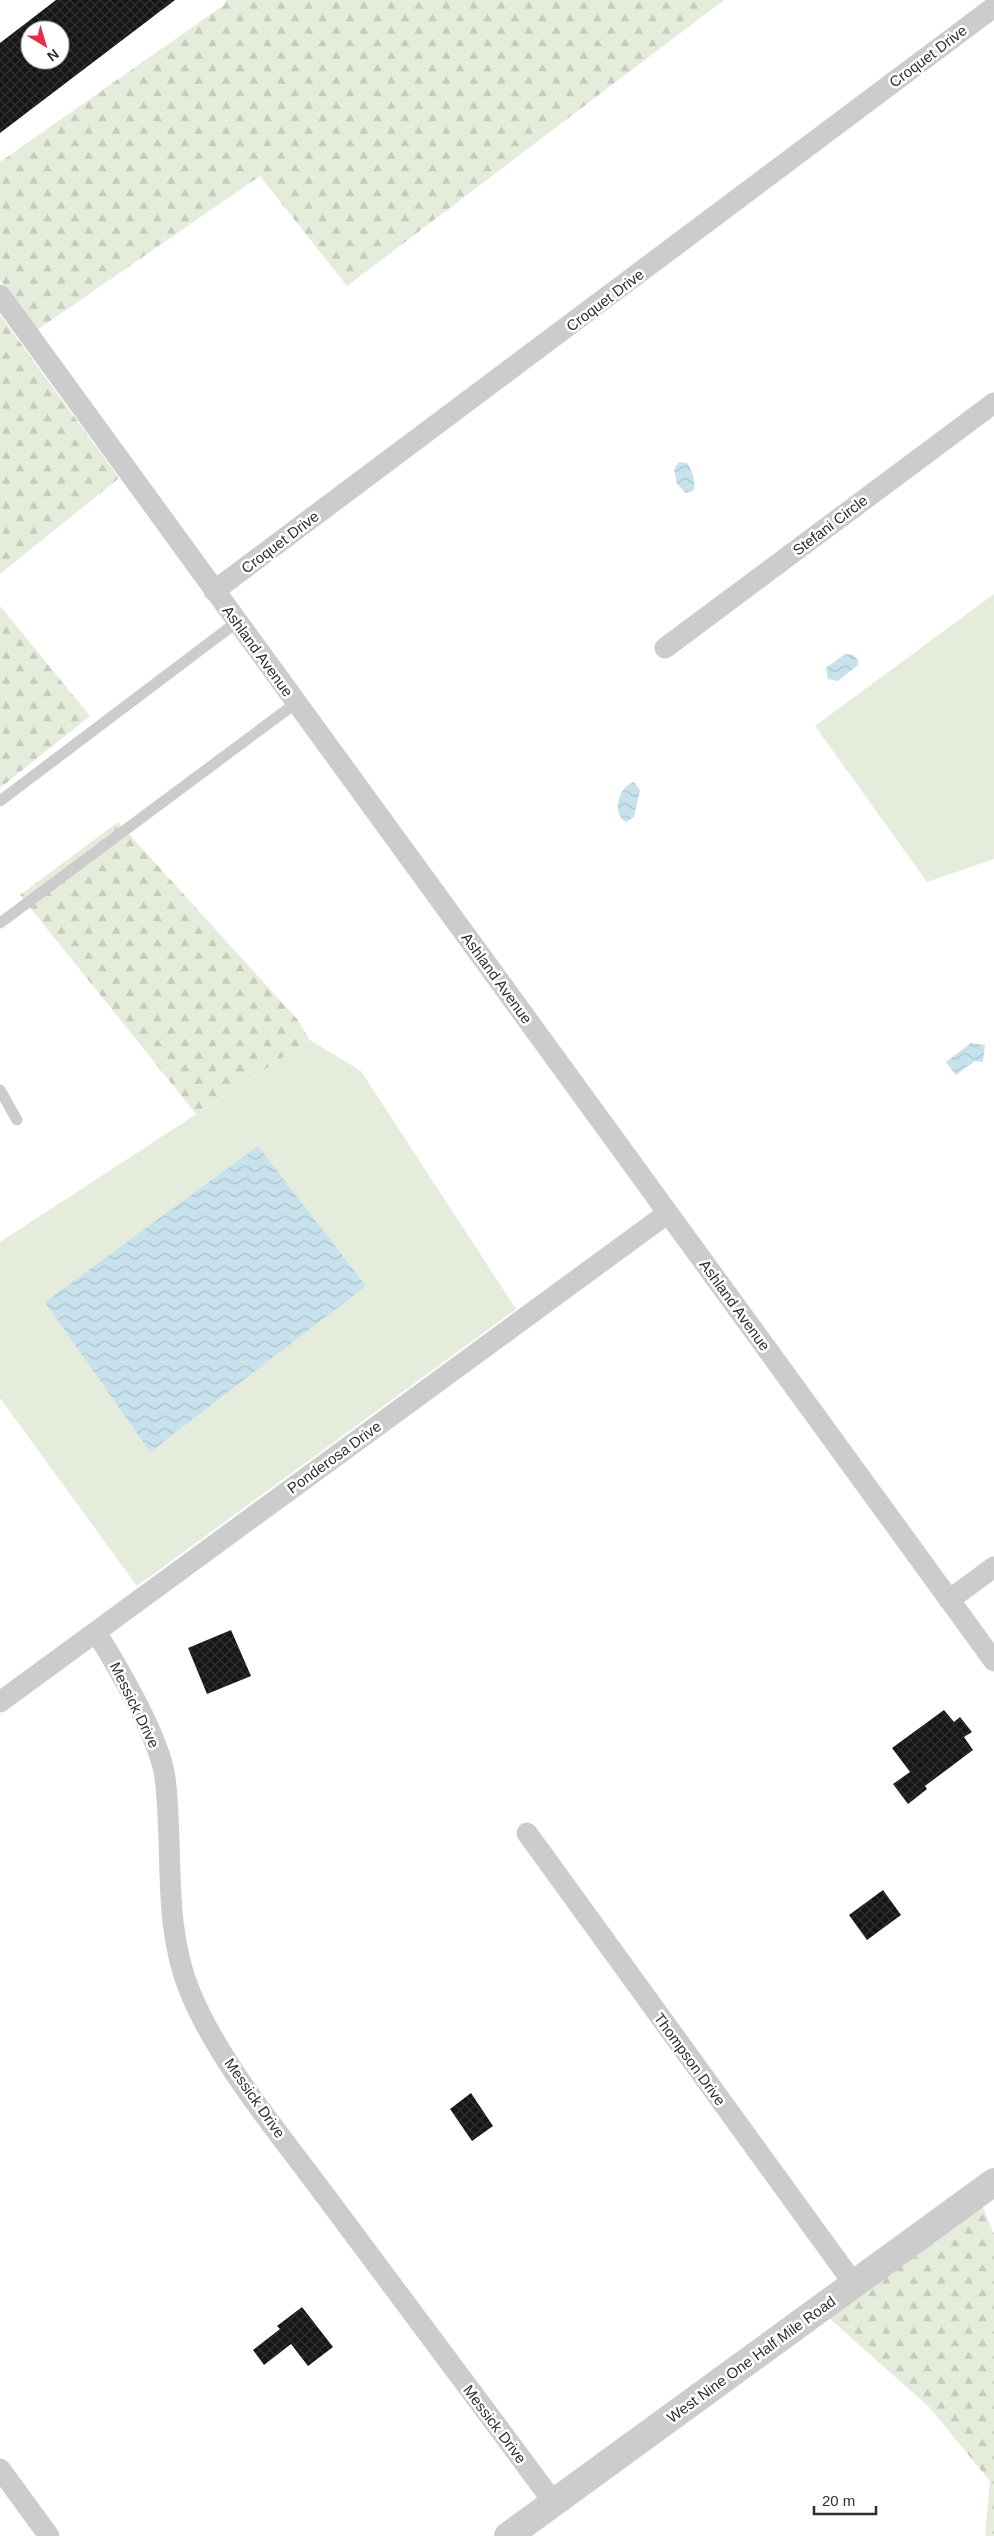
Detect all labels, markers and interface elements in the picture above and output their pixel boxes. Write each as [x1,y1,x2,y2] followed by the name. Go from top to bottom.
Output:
[20,20,70,70] north arrow
[886,21,970,91] street label: Croquet Drive
[44,46,62,65] text: N
[563,265,647,335] street label: Croquet Drive
[789,491,871,559] street label: Stefani Circle
[238,507,322,577] street label: Croquet Drive
[219,602,297,700] street label: Ashland Avenue
[458,929,536,1027] street label: Ashland Avenue
[696,1256,774,1354] street label: Ashland Avenue
[284,1417,384,1497] street label: Ponderosa Drive
[107,1659,163,1751] street label: Messick Drive
[651,2009,729,2109] street label: Thompson Drive
[221,2055,289,2141] street label: Messick Drive
[663,2292,839,2426] street label: West Nine One Half Mile Road
[460,2382,530,2466] street label: Messick Drive
[814,2484,876,2516] scale bar
[822,2492,855,2509] text: 20 m

